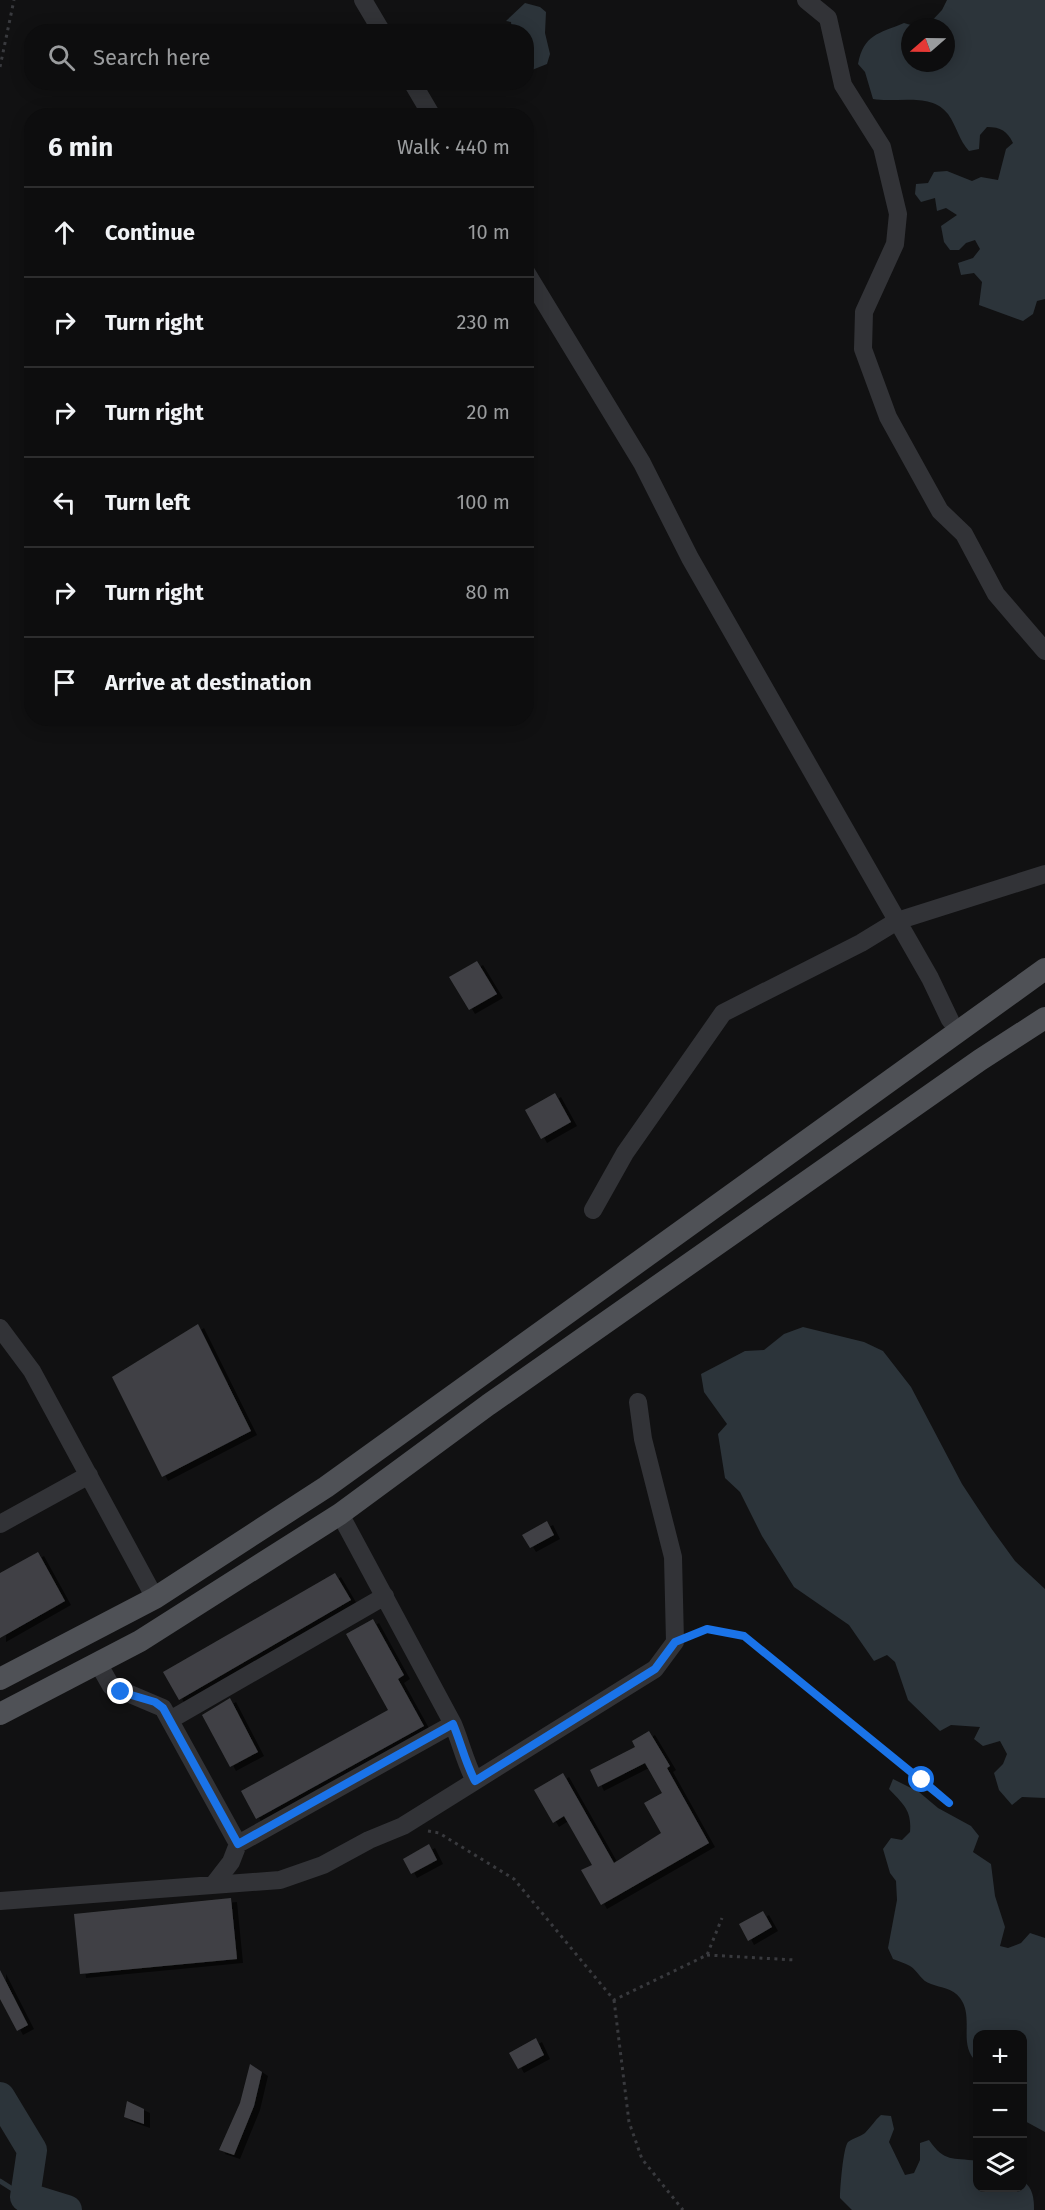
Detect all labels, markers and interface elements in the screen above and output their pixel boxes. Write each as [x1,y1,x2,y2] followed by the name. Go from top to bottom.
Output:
[901,18,955,72] north arrow
[24,24,534,90] search box
[45,41,78,74] icon: search
[93,44,211,71] text: Search here
[48,132,113,163] text: 6 min
[397,135,510,159] text: Walk · 440 m
[48,216,81,249] icon: ahead
[105,219,195,246] text: Continue
[468,220,510,244] text: 10 m
[48,306,81,339] icon: right
[105,309,204,336] text: Turn right
[457,310,510,334] text: 230 m
[48,396,81,429] icon: right
[105,399,204,426] text: Turn right
[467,400,510,424] text: 20 m
[48,486,81,519] icon: left
[105,489,190,516] text: Turn left
[457,490,510,514] text: 100 m
[48,576,81,609] icon: right
[105,579,204,606] text: Turn right
[465,580,510,604] text: 80 m
[48,666,81,699] icon: arrive
[105,669,312,696] text: Arrive at destination
[107,1678,133,1704] route end
[908,1766,934,1792] route start
[973,2030,1027,2192] map controls
[973,2030,1027,2084] button: +
[973,2084,1027,2138] button: −
[973,2138,1027,2192] button: layers

